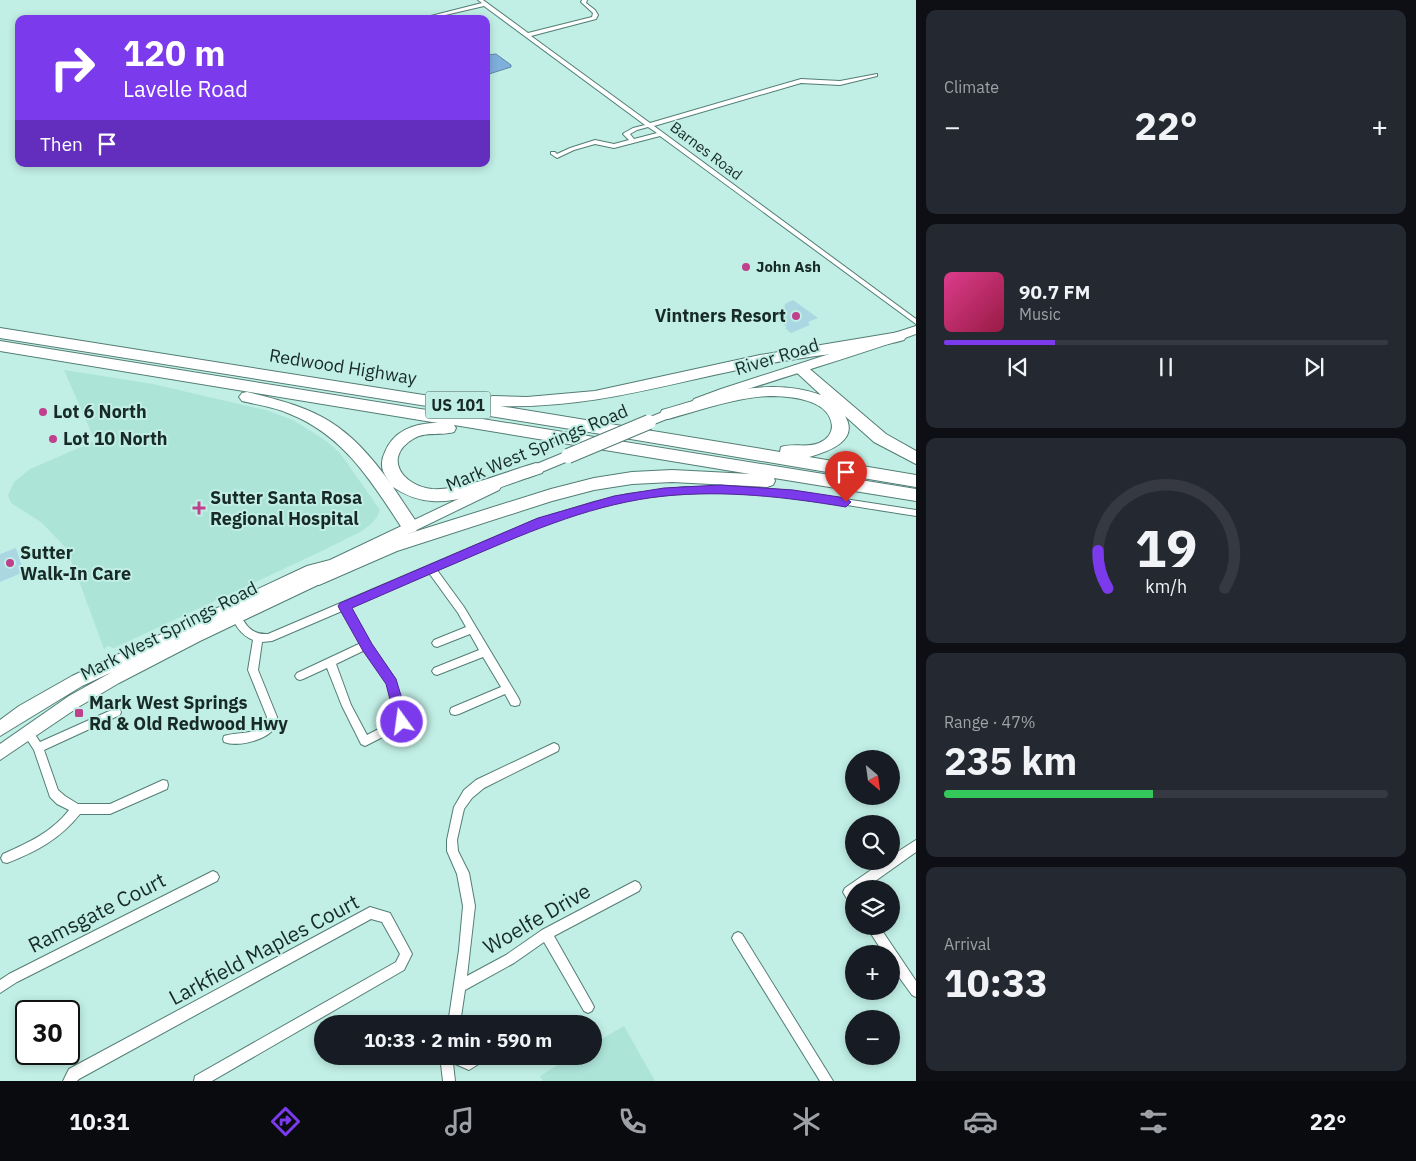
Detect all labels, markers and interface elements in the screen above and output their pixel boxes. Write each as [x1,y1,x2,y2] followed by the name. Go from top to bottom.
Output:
[123,30,226,76] text: 120 m
[40,35,105,100] icon: right
[123,74,248,103] text: Lavelle Road
[944,77,999,97] text: Climate
[1134,101,1198,150] text: 22°
[944,108,961,145] text: −
[1371,108,1388,145] text: +
[666,117,746,184] street label: Barnes Road
[93,130,121,158] icon: arrive
[40,132,83,156] text: Then
[756,257,821,276] place label: John Ash
[740,261,752,273] marker: John Ash
[1019,280,1090,304] text: 90.7 FM
[655,304,786,327] place label: Vintners Resort
[1019,304,1061,324] text: Music
[790,310,802,322] marker: Vintners Resort
[732,333,822,380] street label: River Road
[268,343,419,390] street label: Redwood Highway
[1004,353,1032,381] icon: previous
[1152,353,1180,381] icon: pause
[1300,353,1328,381] icon: next
[426,392,490,418] road number: US 101
[442,399,631,496] street label: Mark West Springs Road
[53,400,147,423] place label: Lot 6 North
[37,406,49,418] marker: Lot 6 North
[63,427,168,450] place label: Lot 10 North
[47,433,59,445] marker: Lot 10 North
[825,451,867,502] pin
[832,458,860,486] icon: arrive
[210,486,362,530] place label: Sutter Santa Rosa Regional Hospital
[192,501,206,515] marker: Sutter Santa Rosa Regional Hospital
[1135,514,1197,581] text: 19
[20,541,131,585] place label: Sutter Walk-In Care
[4,557,16,569] marker: Sutter Walk-In Care
[1145,575,1187,598] text: km/h
[76,576,261,685] street label: Mark West Springs Road
[89,691,288,735] place label: Mark West Springs Rd & Old Redwood Hwy
[375,695,427,747] position arrow
[73,707,85,719] marker: Mark West Springs Rd & Old Redwood Hwy
[944,712,1036,732] text: Range · 47%
[944,736,1077,785] text: 235 km
[845,750,900,805] north arrow
[845,750,900,1065] map controls
[845,815,900,870] button: search
[23,865,170,959] street label: Ramsgate Court
[478,876,595,960] street label: Woelfe Drive
[845,880,900,935] button: layers
[164,887,363,1011] street label: Larkfield Maples Court
[944,934,991,954] text: Arrival
[845,945,900,1000] button: +
[944,958,1048,1007] text: 10:33
[15,1000,80,1065] speed limit sign: 30
[845,1010,900,1065] button: −
[364,1028,552,1052] text: 10:33 · 2 min · 590 m
[268,1104,303,1139] icon: directions
[442,1104,477,1139] icon: music
[615,1104,650,1139] icon: phone
[789,1104,824,1139] icon: climate
[963,1104,998,1139] icon: car
[1136,1104,1171,1139] icon: filters
[69,1107,129,1136] text: 10:31
[1310,1107,1347,1136] text: 22°

